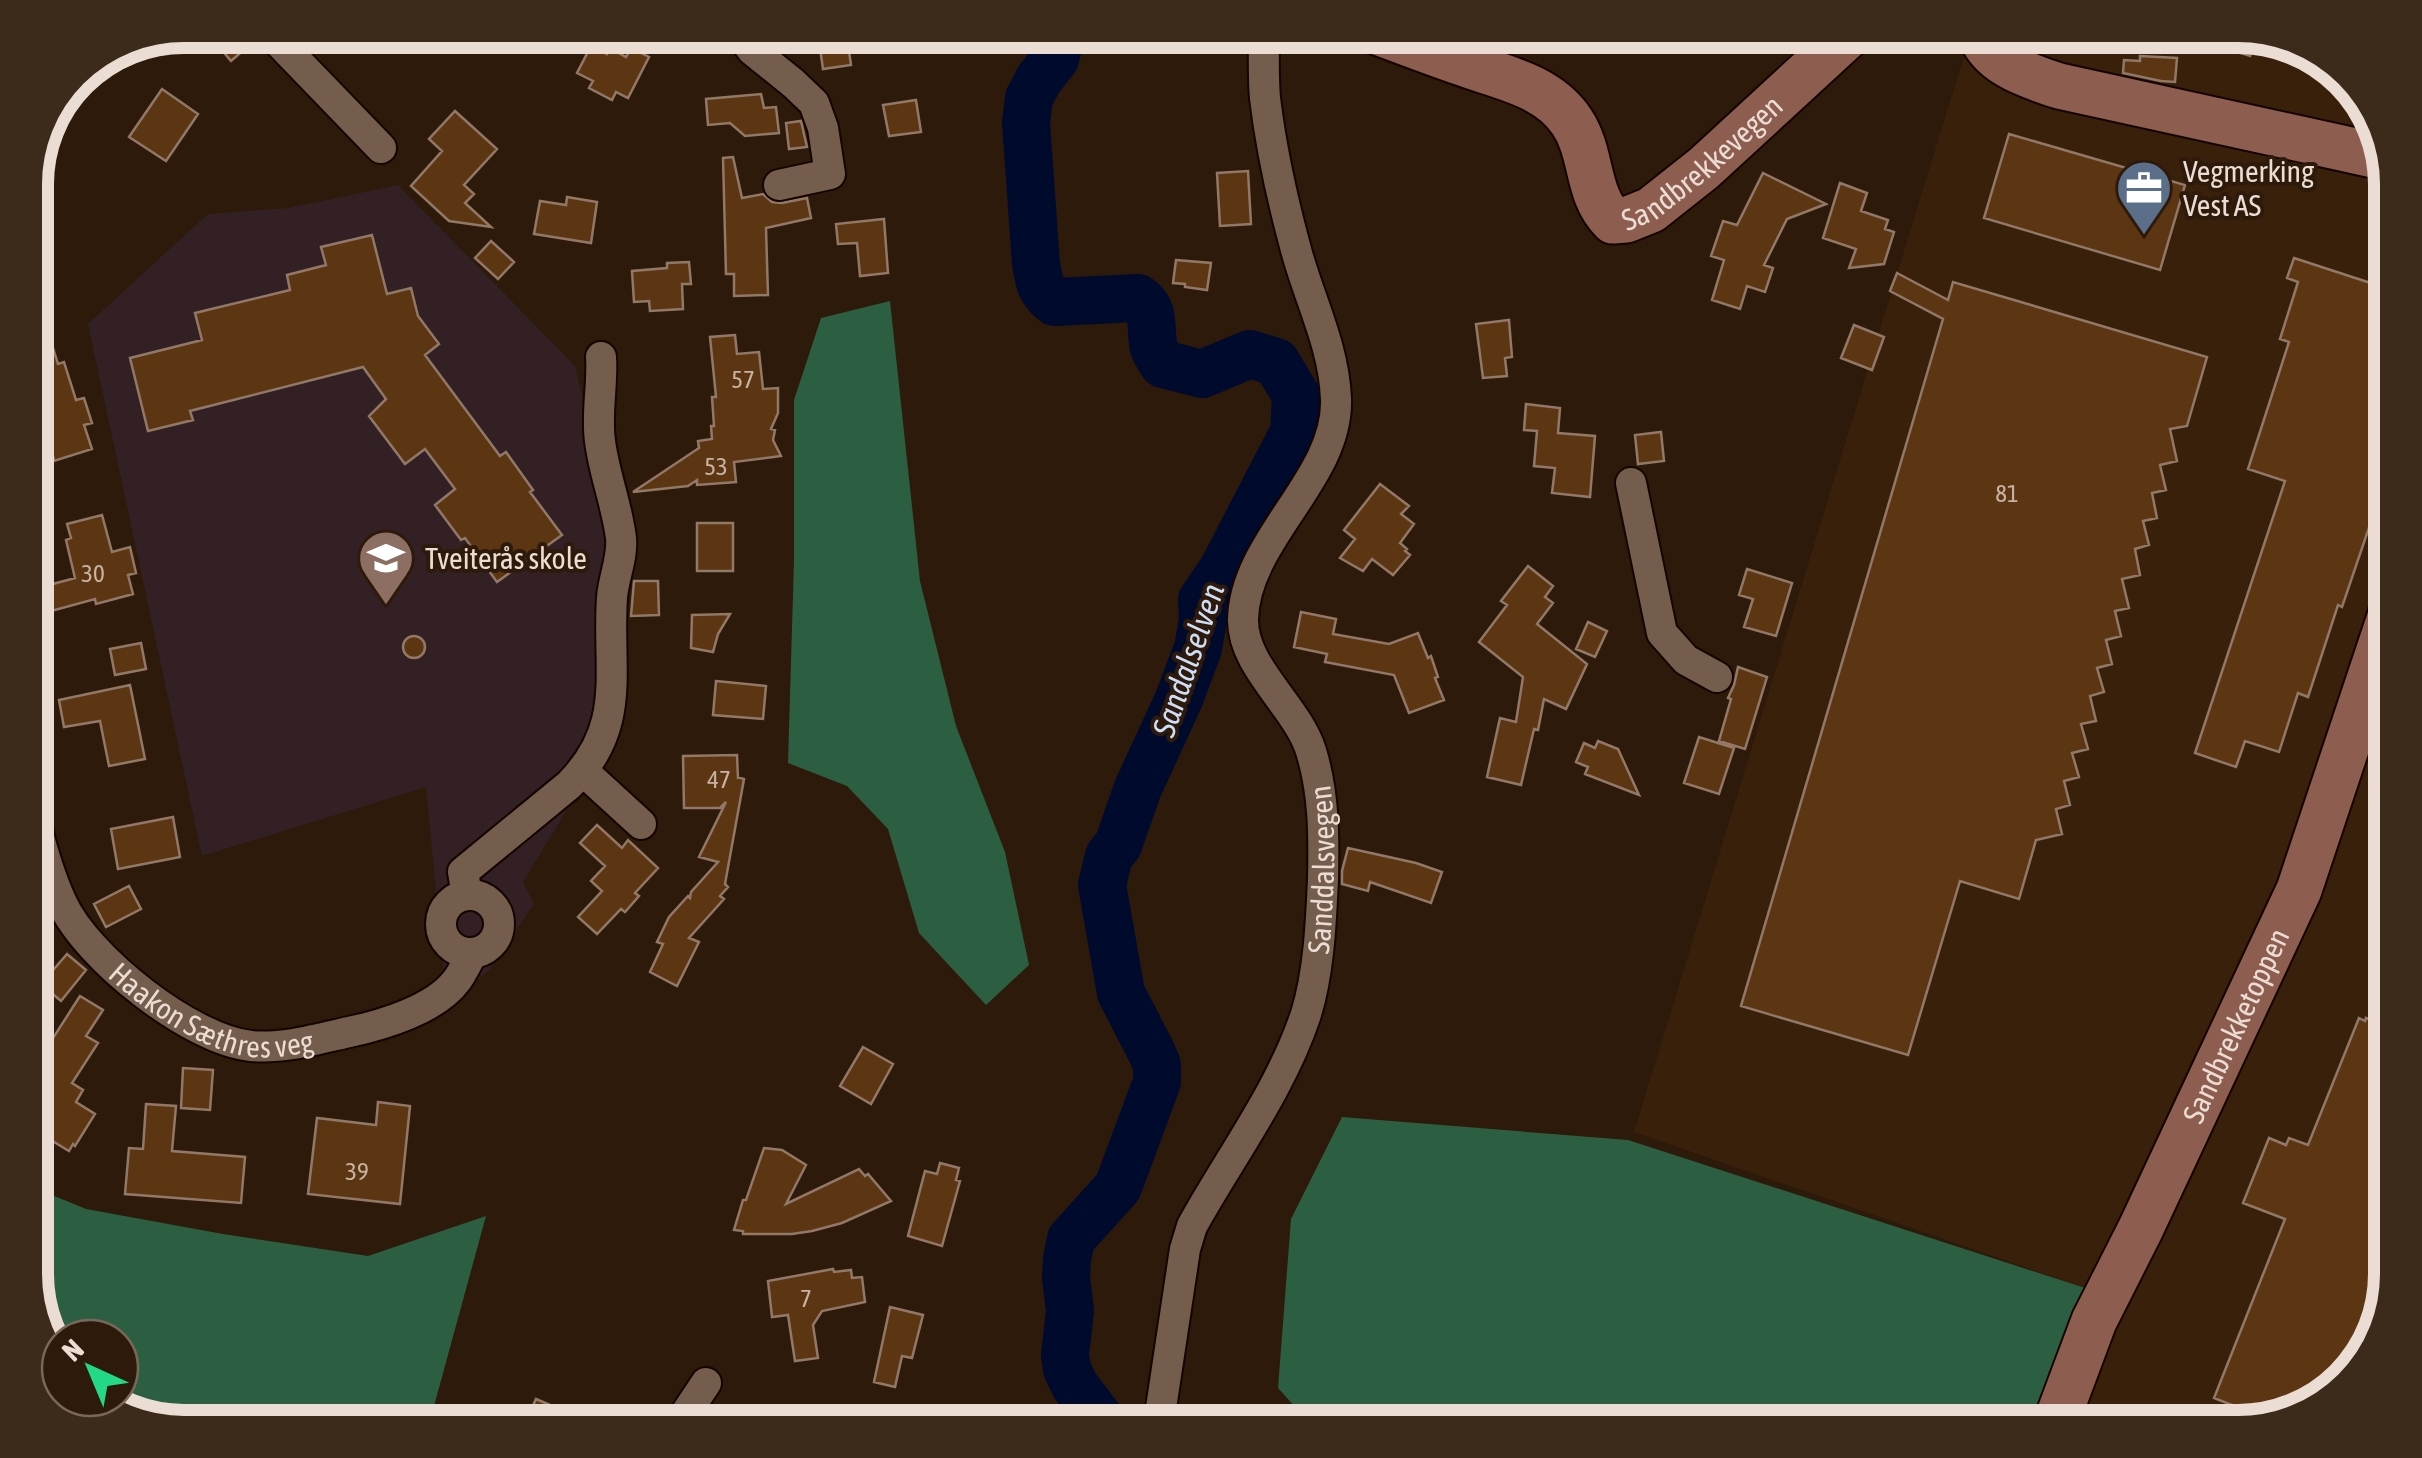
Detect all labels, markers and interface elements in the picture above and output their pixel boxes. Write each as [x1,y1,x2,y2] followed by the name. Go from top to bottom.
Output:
[1617,88,1789,237] street label: Sandbrekkevegen
[2183,154,2314,222] place label: Vegmerking Vest AS
[2114,158,2174,237] office icon: Vegmerking Vest AS
[731,365,755,393] house number: 57
[704,452,728,480] house number: 53
[1995,479,2019,507] house number: 81
[356,528,416,607] school or university icon: Tveiterås skole
[425,541,587,575] place label: Tveiterås skole
[81,559,105,587] house number: 30
[1144,579,1231,742] water label: Sandalselven
[707,765,731,793] house number: 47
[1301,783,1340,955] street label: Sanddalsvegen
[2176,923,2296,1128] street label: Sandbrekketoppen
[103,956,316,1064] street label: Haakon Sæthres veg
[345,1157,369,1185] house number: 39
[800,1284,812,1312] house number: 7
[40,1318,140,1418] north arrow
[56,1333,90,1367] text: N

